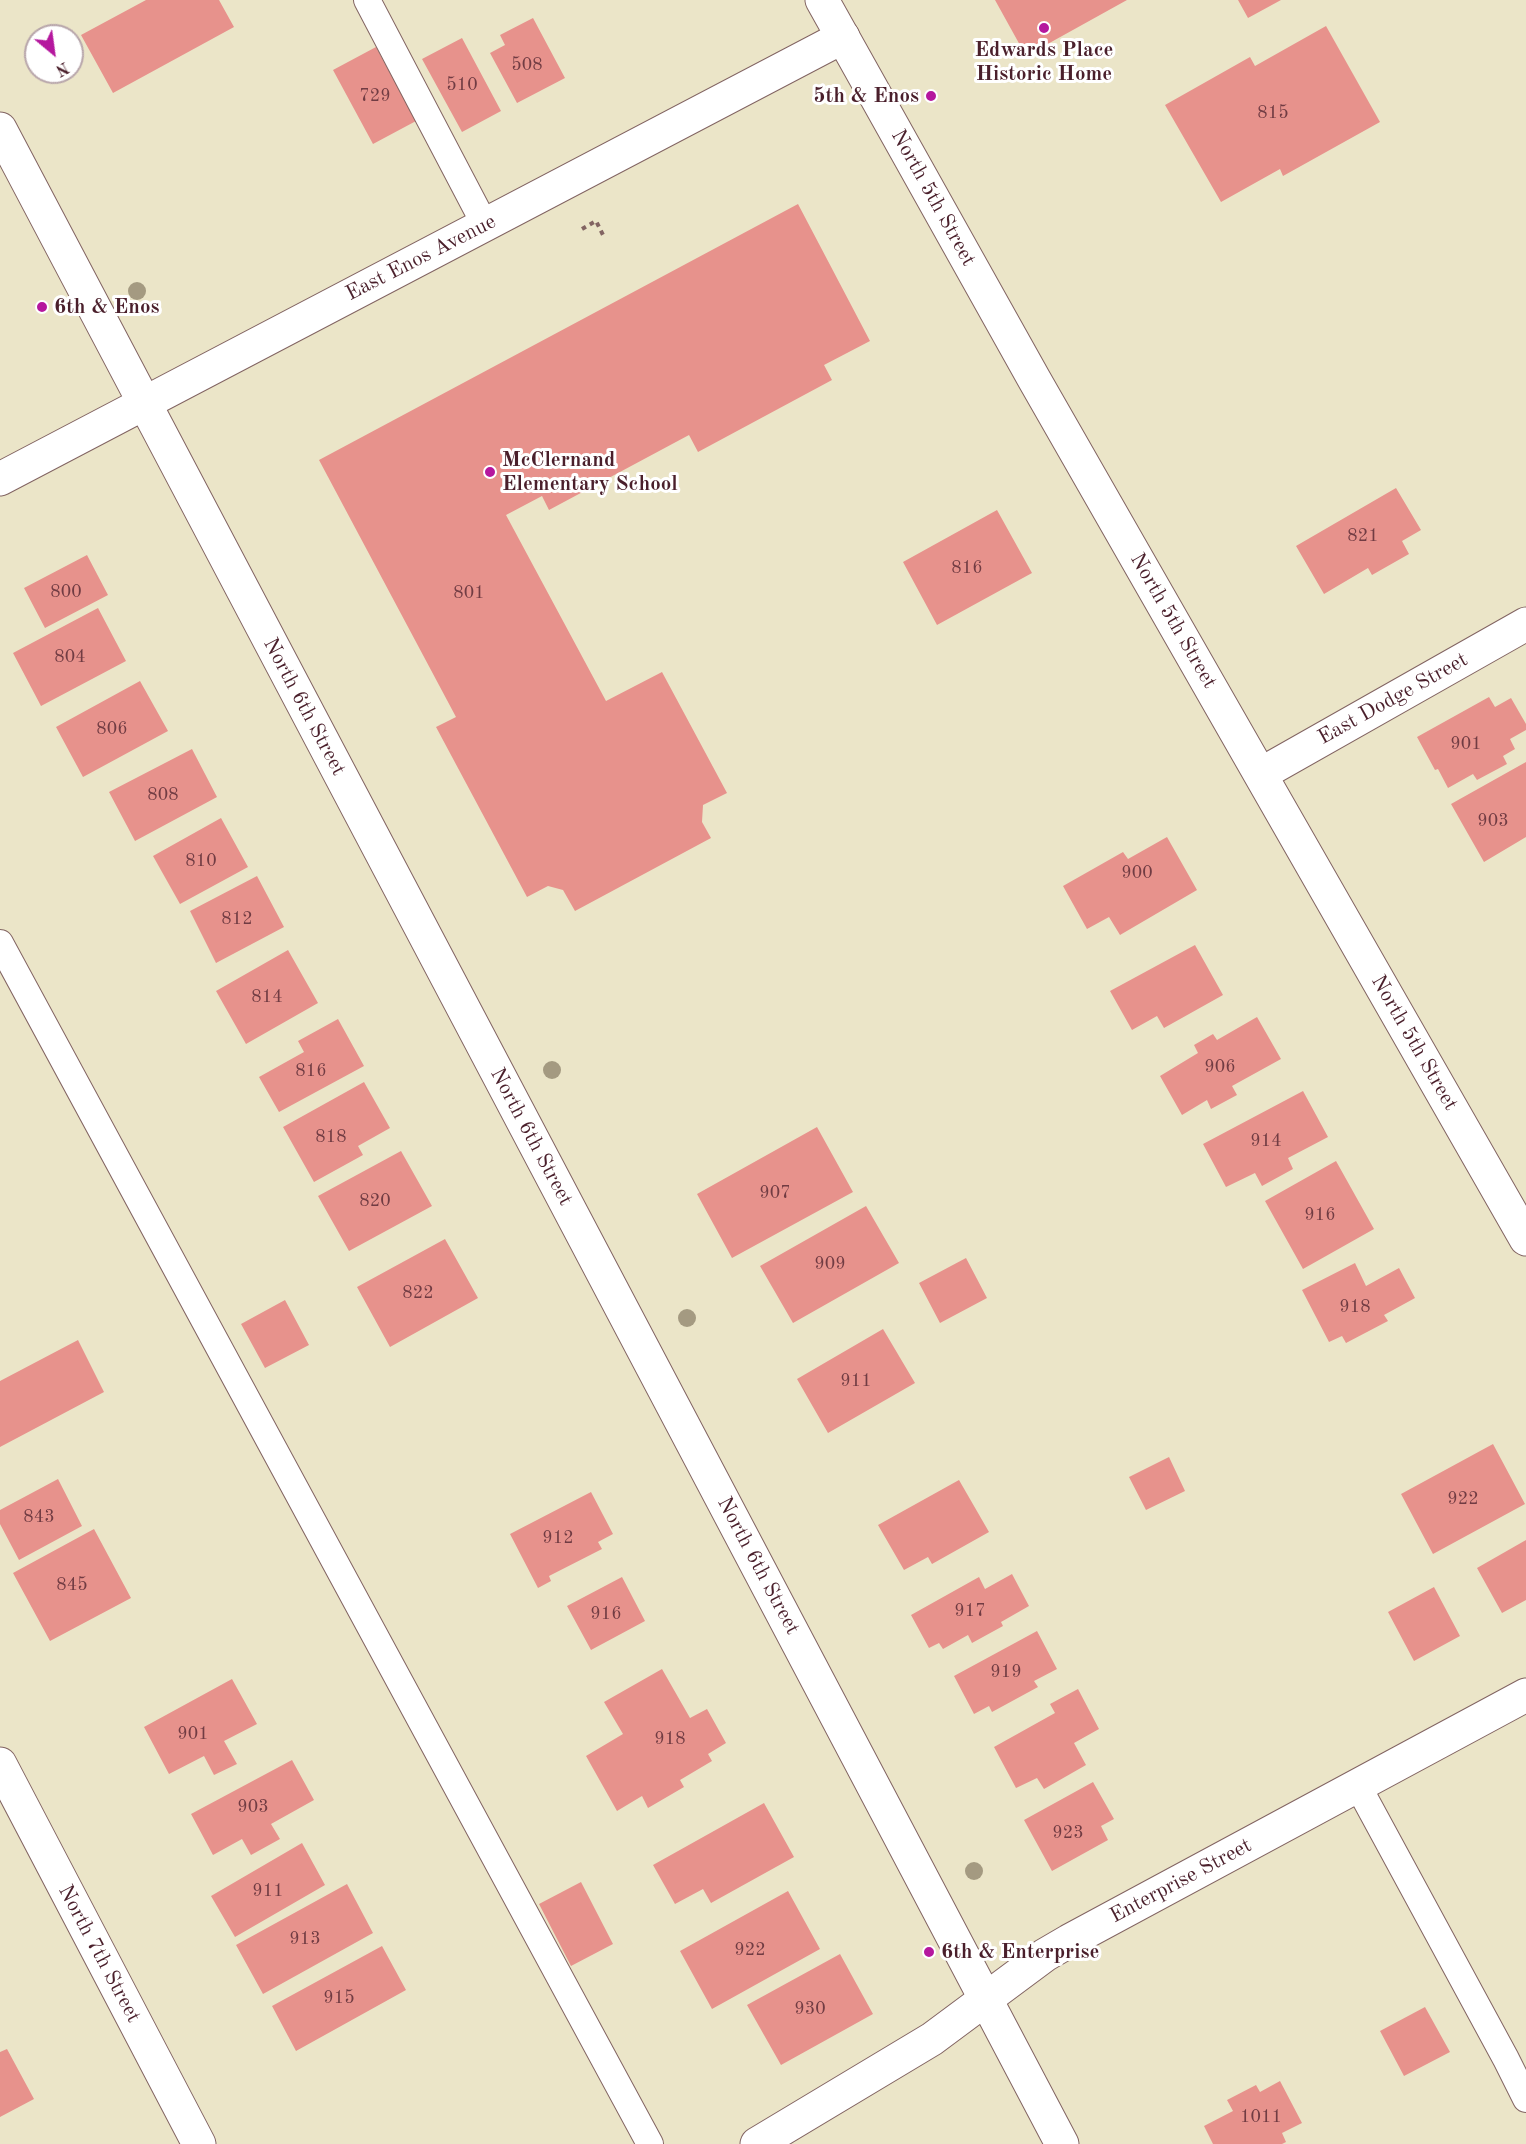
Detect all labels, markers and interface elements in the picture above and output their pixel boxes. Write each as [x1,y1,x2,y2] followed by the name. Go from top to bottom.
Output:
[1037,21,1051,35] marker: Edwards Place Historic Home
[24,24,84,84] north arrow
[975,37,1113,87] place label: Edwards Place Historic Home
[511,54,543,76] house number: 508
[53,58,71,78] text: N
[446,74,478,96] house number: 510
[813,83,919,109] place label: 5th & Enos
[359,85,391,107] house number: 729
[924,89,938,103] marker: 5th & Enos
[1257,102,1289,124] house number: 815
[885,125,981,271] street label: North 5th Street
[342,209,500,307] street label: East Enos Avenue
[54,294,160,320] place label: 6th & Enos
[35,300,49,314] marker: 6th & Enos
[502,447,678,497] place label: McClernand Elementary School
[483,465,497,479] marker: McClernand Elementary School
[1347,525,1379,547] house number: 821
[1124,549,1222,693] street label: North 5th Street
[951,557,983,579] house number: 816
[50,581,82,603] house number: 800
[453,582,485,604] house number: 801
[257,634,351,780] street label: North 6th Street
[54,646,86,668] house number: 804
[1314,647,1472,751] street label: East Dodge Street
[96,718,128,740] house number: 806
[1450,733,1482,755] house number: 901
[147,784,179,806] house number: 808
[1477,810,1509,832] house number: 903
[185,850,217,872] house number: 810
[1121,862,1153,884] house number: 900
[221,908,253,930] house number: 812
[1365,971,1463,1115] street label: North 5th Street
[251,986,283,1008] house number: 814
[1204,1056,1236,1078] house number: 906
[295,1060,327,1082] house number: 816
[484,1064,578,1210] street label: North 6th Street
[315,1126,347,1148] house number: 818
[1250,1130,1282,1152] house number: 914
[759,1182,791,1204] house number: 907
[359,1190,391,1212] house number: 820
[1304,1204,1336,1226] house number: 916
[814,1253,846,1275] house number: 909
[402,1282,434,1304] house number: 822
[1339,1296,1371,1318] house number: 918
[840,1370,872,1392] house number: 911
[1447,1488,1479,1510] house number: 922
[711,1493,805,1639] street label: North 6th Street
[23,1506,55,1528] house number: 843
[542,1527,574,1549] house number: 912
[56,1574,88,1596] house number: 845
[954,1600,986,1622] house number: 917
[590,1603,622,1625] house number: 916
[990,1661,1022,1683] house number: 919
[177,1723,209,1745] house number: 901
[654,1728,686,1750] house number: 918
[237,1796,269,1818] house number: 903
[1052,1822,1084,1844] house number: 923
[1106,1833,1256,1929] street label: Enterprise Street
[252,1880,284,1902] house number: 911
[52,1881,146,2027] street label: North 7th Street
[289,1928,321,1950] house number: 913
[734,1939,766,1961] house number: 922
[941,1939,1099,1965] place label: 6th & Enterprise
[922,1945,936,1959] marker: 6th & Enterprise
[323,1987,355,2009] house number: 915
[794,1998,826,2020] house number: 930
[1240,2106,1282,2128] house number: 1011

